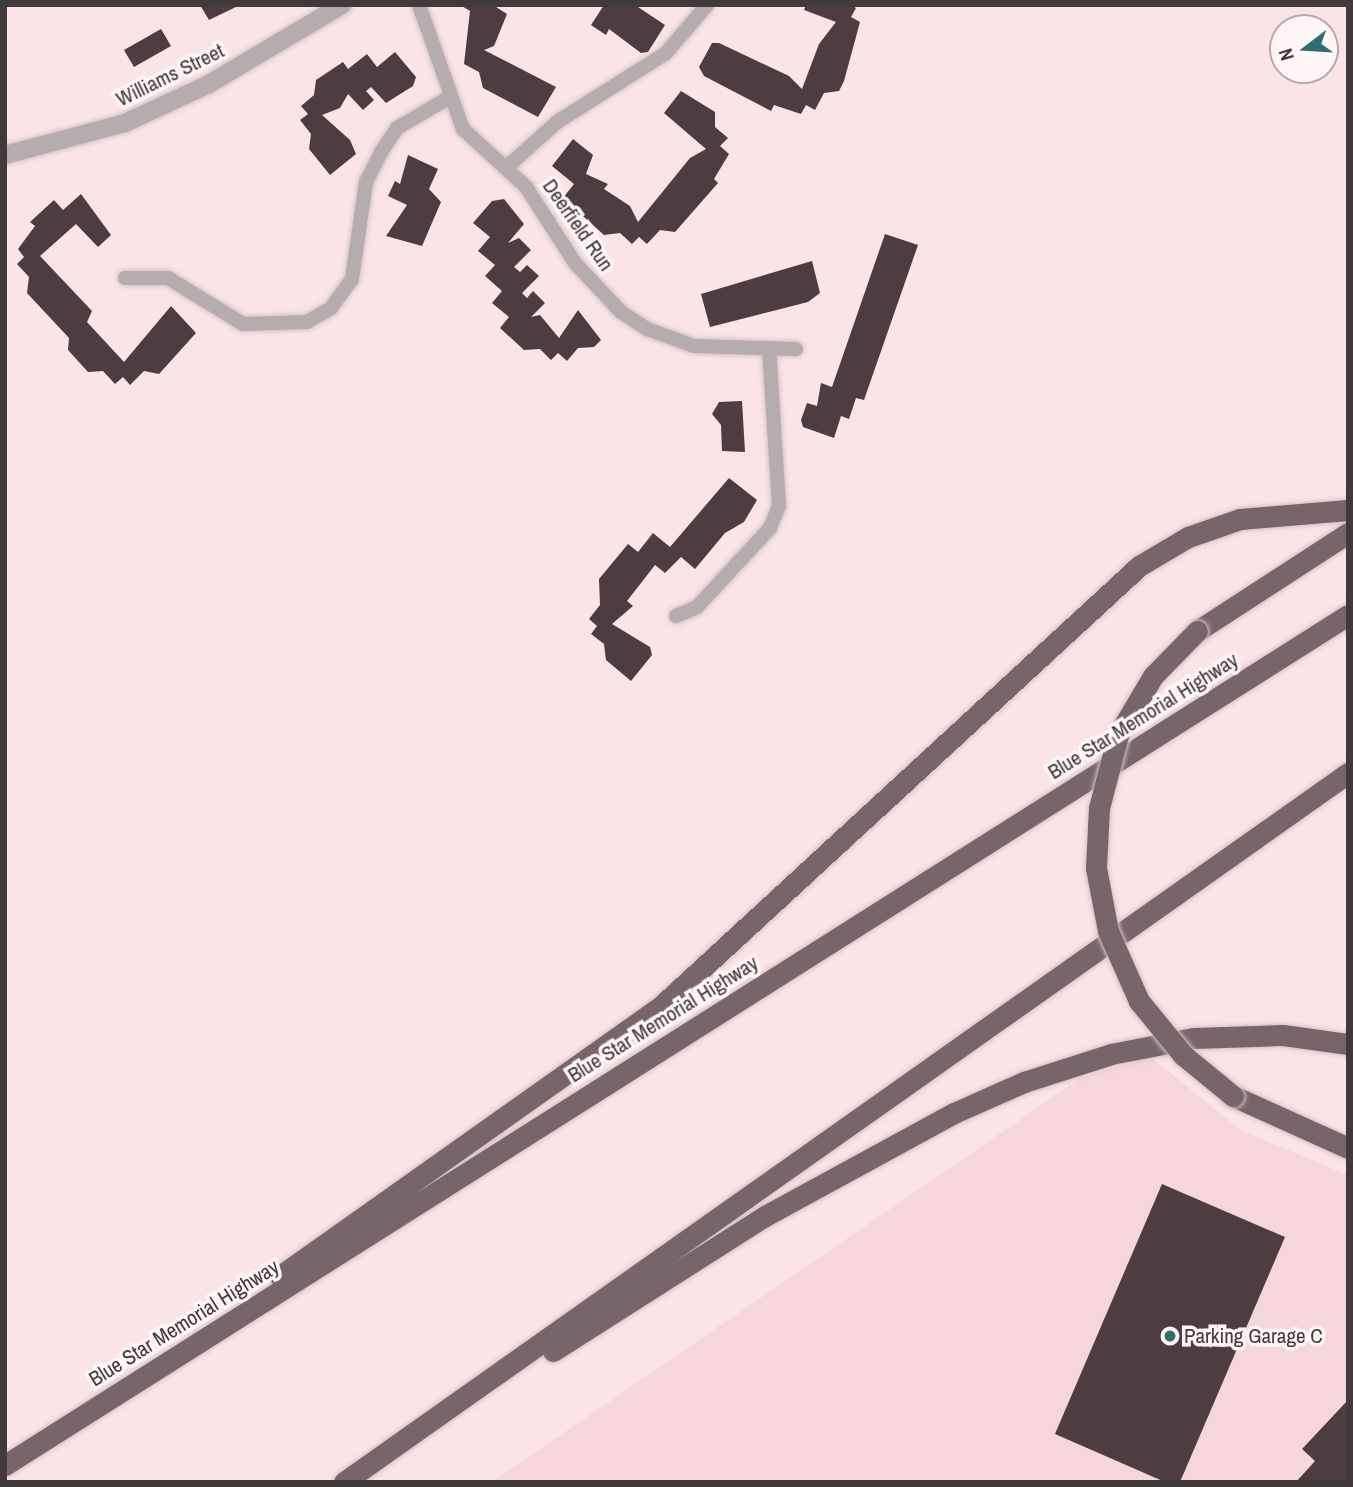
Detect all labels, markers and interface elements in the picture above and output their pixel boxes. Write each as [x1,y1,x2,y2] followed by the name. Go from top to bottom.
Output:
[1269,14,1339,84] north arrow
[112,38,228,112] street label: Williams Street
[1272,45,1300,64] text: N
[537,174,619,276] street label: Deerfield Run
[1043,647,1243,785] street label: Blue Star Memorial Highway
[563,950,763,1088] street label: Blue Star Memorial Highway
[84,1254,284,1392] street label: Blue Star Memorial Highway
[1184,1323,1323,1349] place label: Parking Garage C
[1162,1328,1178,1344] marker: Parking Garage C

